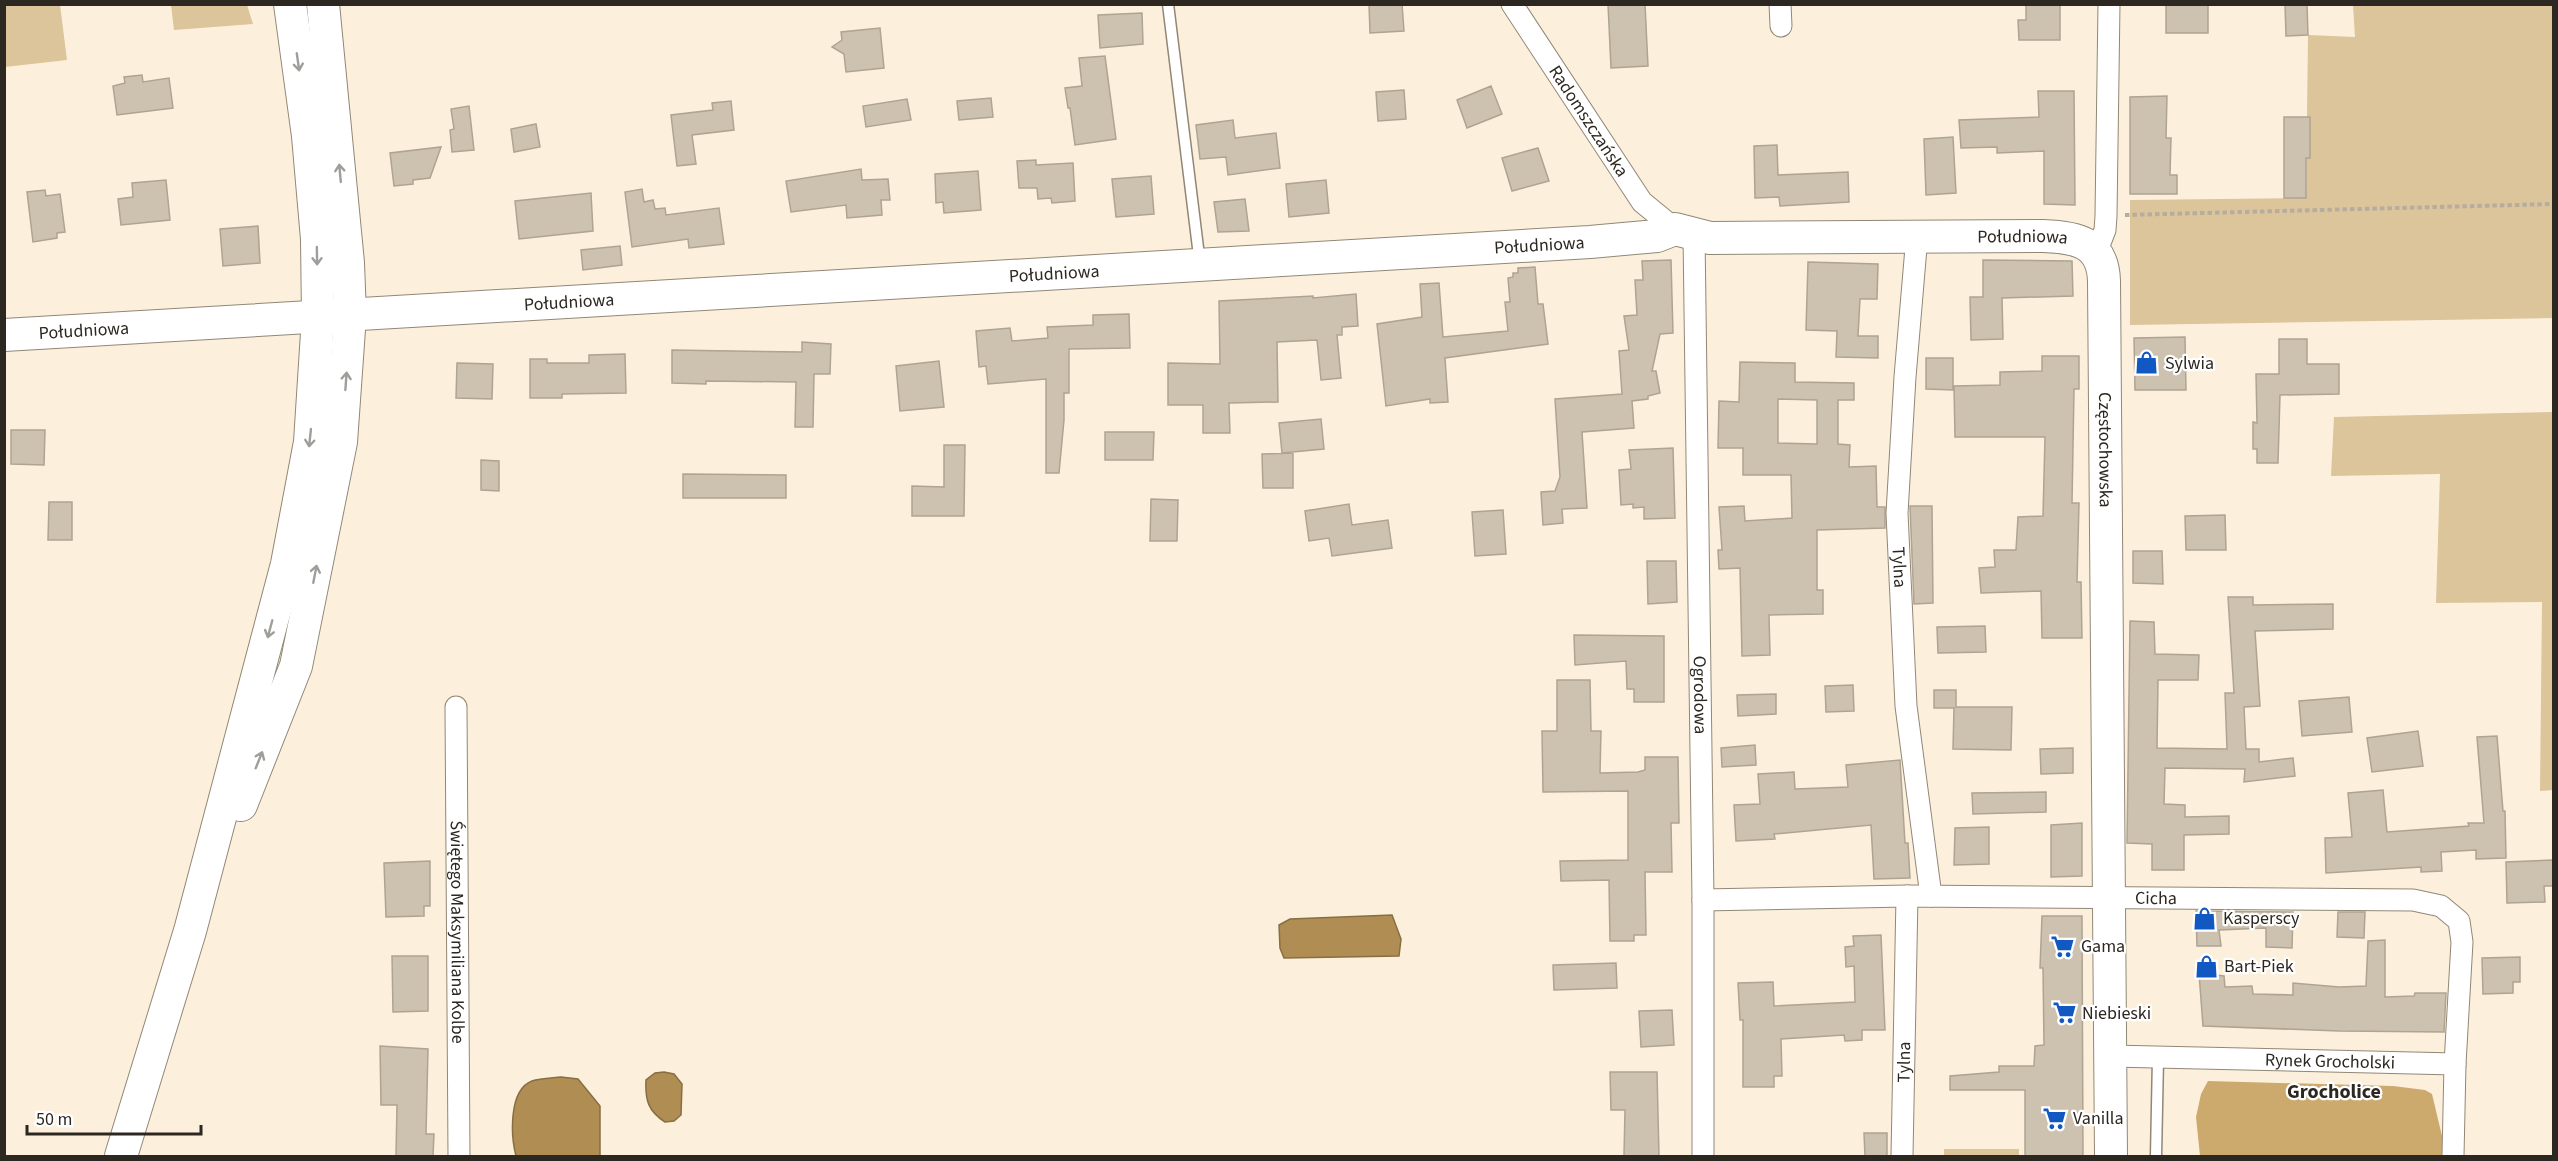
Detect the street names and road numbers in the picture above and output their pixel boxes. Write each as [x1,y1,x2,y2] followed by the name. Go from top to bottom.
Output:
[1543,61,1634,182] street label: Radomszczańska
[1977,224,2069,251] street label: Południowa
[1493,230,1585,261] street label: Południowa
[1008,259,1100,289] street label: Południowa
[523,287,615,317] street label: Południowa
[38,316,130,346] street label: Południowa
[2092,392,2118,508] street label: Częstochowska
[1886,546,1912,588] street label: Tylna
[1687,656,1713,734] street label: Ogrodowa
[444,820,470,1044] street label: Świętego Maksymiliana Kolbe
[2135,886,2177,911] street label: Cicha
[1891,1041,1917,1083] street label: Tylna
[2265,1048,2395,1076] street label: Rynek Grocholski

